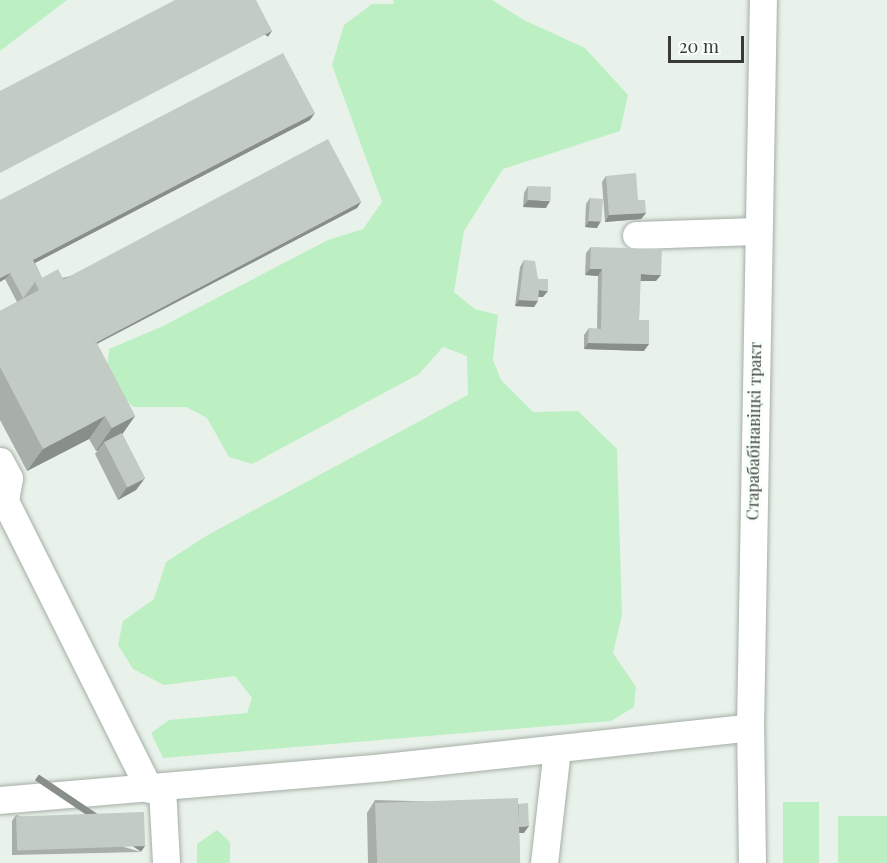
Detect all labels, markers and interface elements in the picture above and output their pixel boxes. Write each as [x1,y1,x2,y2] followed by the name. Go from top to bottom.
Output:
[671,24,748,62] scale bar
[679,34,719,58] text: 20 m
[743,342,765,520] street label: Старабабінавіцкі тракт

